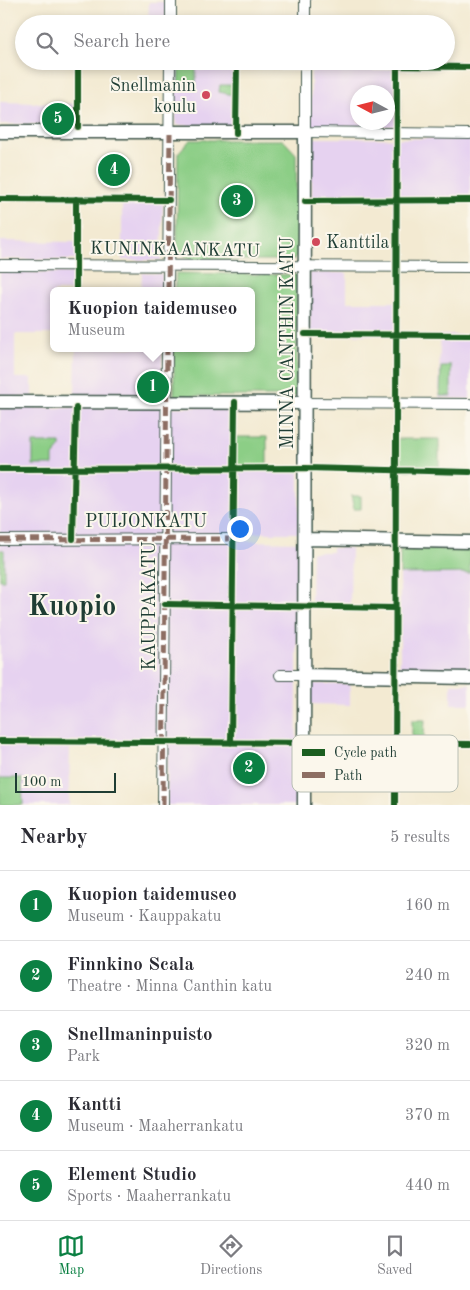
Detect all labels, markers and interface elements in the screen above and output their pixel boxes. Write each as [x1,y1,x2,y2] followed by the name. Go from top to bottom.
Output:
[15,15,455,70] search box
[33,29,61,57] icon: search
[73,33,170,52] text: Search here
[110,77,196,116] place label: Snellmanin koulu
[350,85,395,130] north arrow
[200,89,212,101] marker: Snellmanin koulu
[42,100,74,138] pin: 5
[98,151,130,189] pin: 4
[221,182,253,220] pin: 3
[326,234,390,252] place label: Kanttila
[310,236,322,248] marker: Kanttila
[279,237,297,449] street label: MINNA CANTHIN KATU
[90,240,260,260] street label: KUNINKAANKATU
[50,287,255,352] popup
[68,300,237,319] text: Kuopion taidemuseo
[68,323,125,339] text: Museum
[137,368,169,406] pin: 1
[85,513,207,531] street label: PUIJONKATU
[227,516,253,542] your location
[141,541,159,671] street label: KAUPPAKATU
[28,594,116,622] district label: Kuopio
[292,735,458,792] legend
[334,746,397,760] text: Cycle path
[233,749,265,787] pin: 2
[334,769,363,783] text: Path
[15,770,116,793] scale bar
[22,775,61,789] text: 100 m
[20,827,88,848] text: Nearby
[390,830,450,846] text: 5 results
[67,886,237,905] text: Kuopion taidemuseo
[31,898,41,914] text: 1
[405,898,450,914] text: 160 m
[67,909,221,925] text: Museum · Kauppakatu
[67,956,194,975] text: Finnkino Scala
[31,968,41,984] text: 2
[405,968,450,984] text: 240 m
[67,979,272,995] text: Theatre · Minna Canthin katu
[67,1026,213,1045] text: Snellmaninpuisto
[31,1038,41,1054] text: 3
[405,1038,450,1054] text: 320 m
[67,1049,100,1065] text: Park
[67,1096,121,1115] text: Kantti
[31,1108,41,1124] text: 4
[405,1108,450,1124] text: 370 m
[67,1119,243,1135] text: Museum · Maaherrankatu
[67,1166,196,1185] text: Element Studio
[31,1178,41,1194] text: 5
[405,1178,450,1194] text: 440 m
[67,1189,231,1205] text: Sports · Maaherrankatu
[57,1232,85,1279] tab: Map
[200,1232,262,1279] tab: Directions
[377,1232,413,1279] tab: Saved

